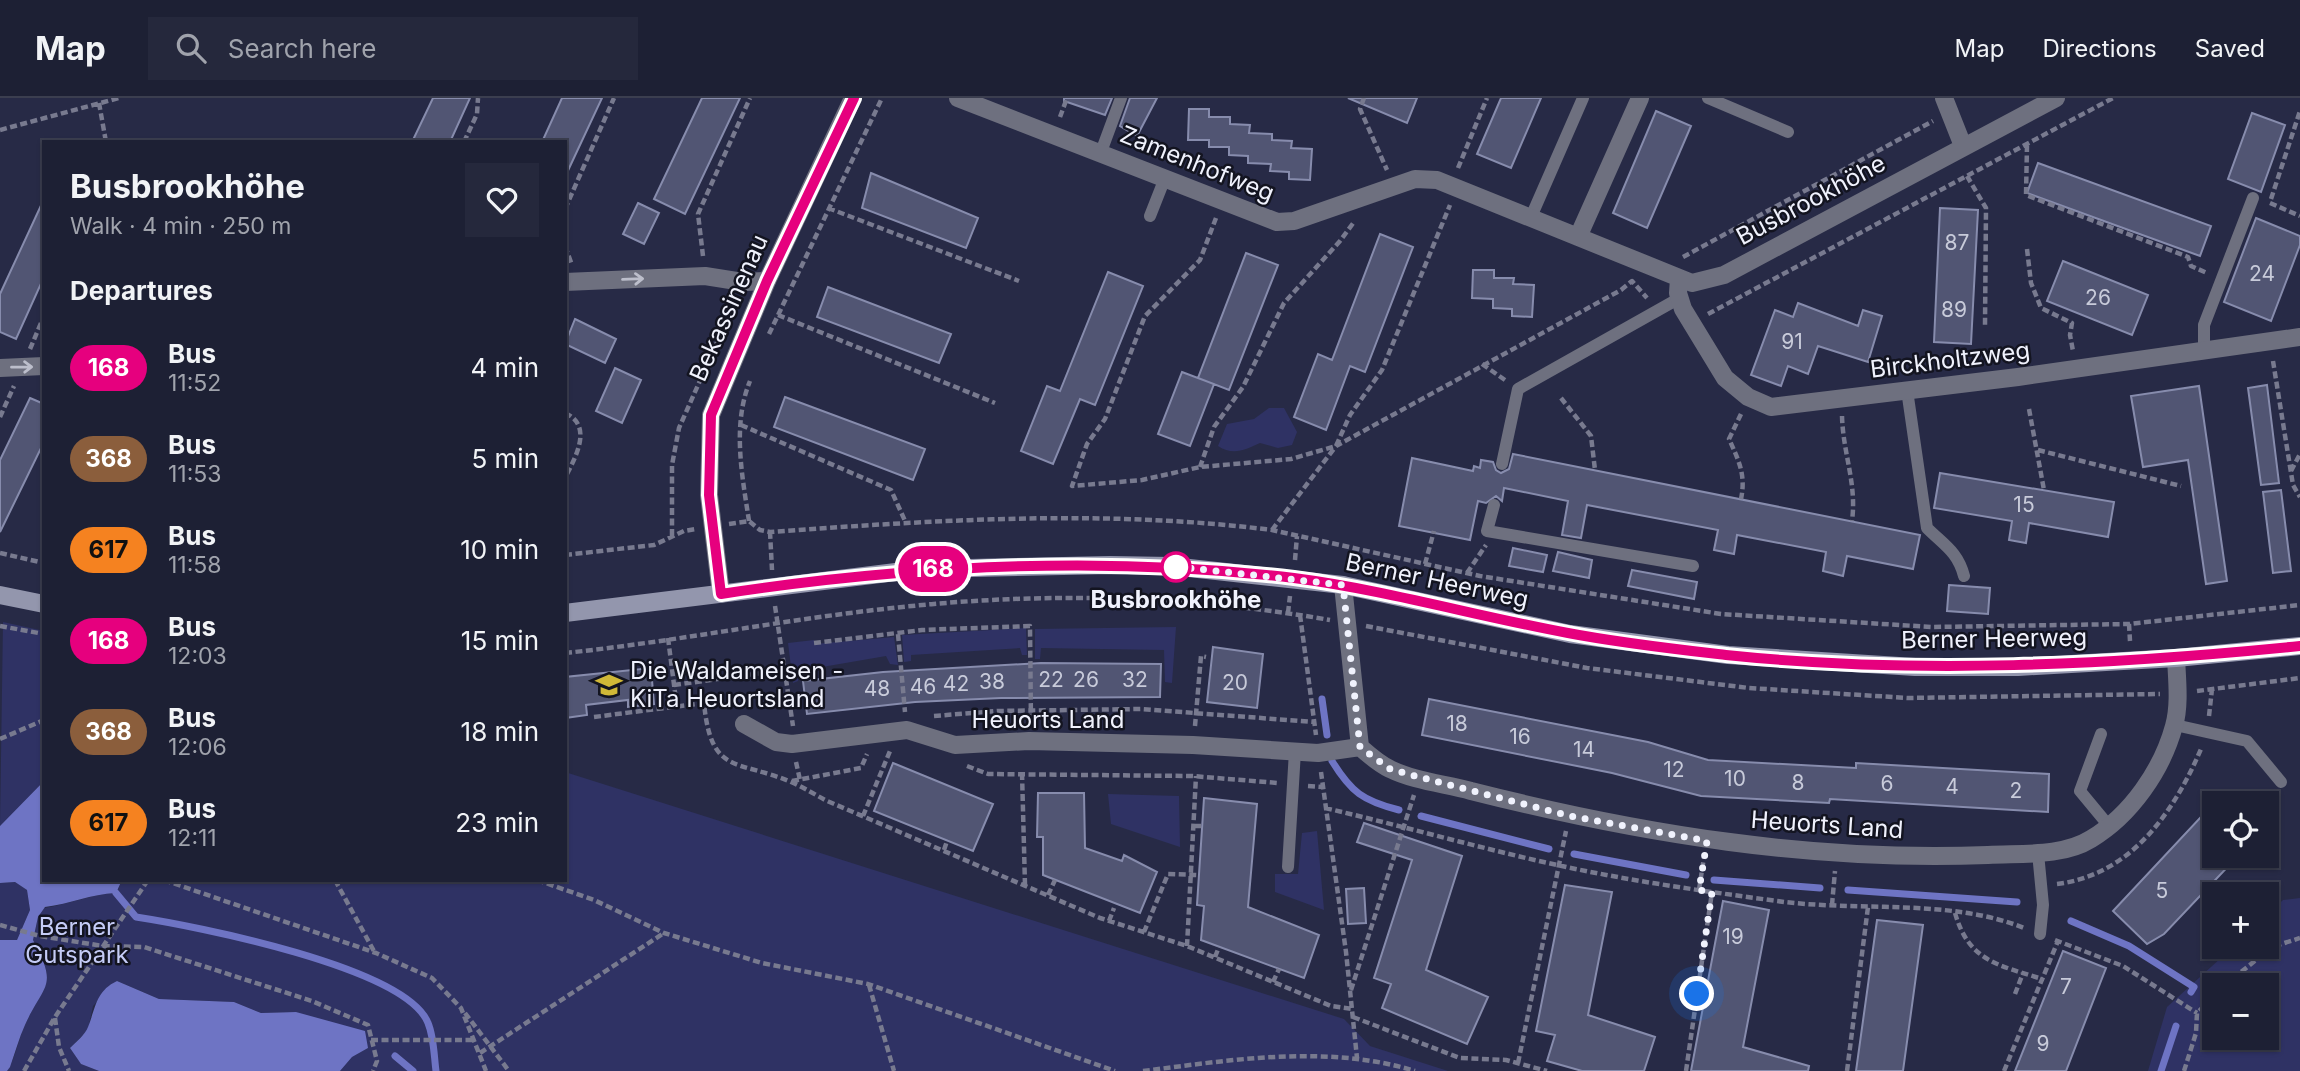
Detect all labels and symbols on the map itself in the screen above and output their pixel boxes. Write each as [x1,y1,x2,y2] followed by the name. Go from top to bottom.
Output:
[1116,119,1278,208] street label: Zamenhofweg
[1731,148,1890,251] street label: Busbrookhöhe
[683,230,774,386] street label: Bekassinenau
[1945,230,1969,255] house number: 87
[2249,261,2275,286] house number: 24
[622,273,645,286] one-way arrow
[2085,285,2111,310] house number: 26
[1941,297,1967,322] house number: 89
[1781,329,1803,354] house number: 91
[1868,335,2032,384] street label: Birckholtzweg
[10,360,33,374] one-way arrow
[2013,492,2035,517] house number: 15
[893,546,973,592] line badge: 168
[1343,547,1531,614] street label: Berner Heerweg
[1161,552,1191,582] marker: Busbrookhöhe
[1091,585,1261,614] place label: Busbrookhöhe
[1901,622,2087,655] street label: Berner Heerweg
[630,656,843,713] place label: Die Waldameisen - KiTa Heuortsland
[1038,667,1064,692] house number: 22
[1073,667,1099,692] house number: 26
[1122,667,1148,692] house number: 32
[979,669,1005,694] house number: 38
[594,670,624,700] school or university icon: Die Waldameisen - KiTa Heuortsland
[1222,670,1248,695] house number: 20
[943,671,969,696] house number: 42
[910,674,936,699] house number: 46
[864,676,890,701] house number: 48
[972,705,1124,734] street label: Heuorts Land
[1446,711,1468,736] house number: 18
[1509,724,1531,749] house number: 16
[1573,737,1595,762] house number: 14
[1663,757,1685,782] house number: 12
[1724,766,1746,791] house number: 10
[1792,770,1805,795] house number: 8
[1880,771,1894,796] house number: 6
[1945,774,1959,799] house number: 4
[2010,778,2022,803] house number: 2
[1750,805,1904,844] street label: Heuorts Land
[2156,878,2168,903] house number: 5
[25,912,129,969] park label: Berner Gutspark
[1722,924,1744,949] house number: 19
[2060,974,2072,999] house number: 7
[1679,976,1714,1011] your location
[2036,1031,2050,1056] house number: 9

